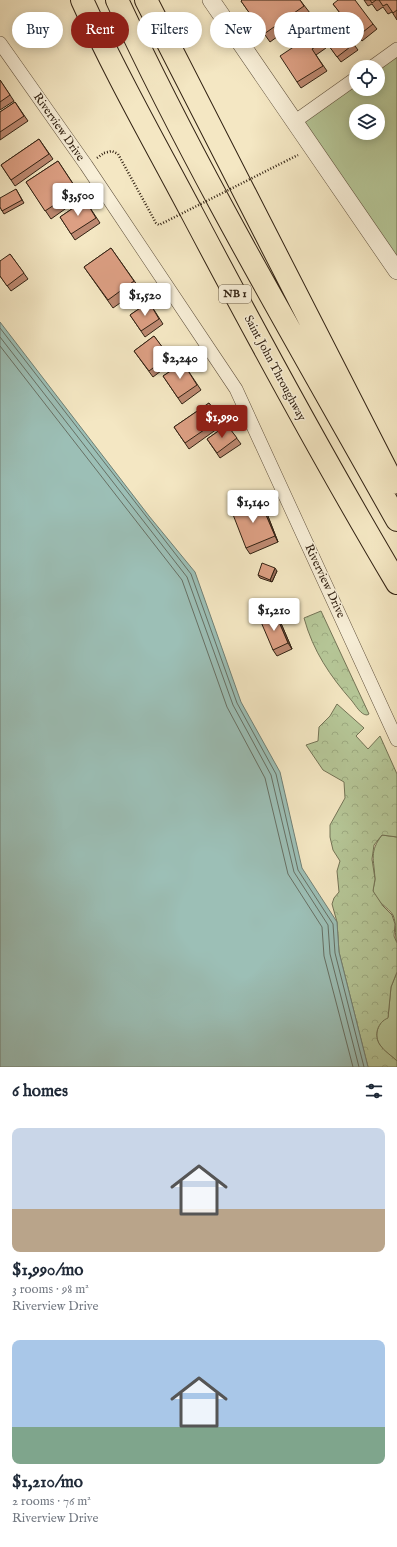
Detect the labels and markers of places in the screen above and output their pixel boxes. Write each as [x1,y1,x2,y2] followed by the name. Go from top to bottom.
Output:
[45,183,111,217] pin: $3,500
[112,283,178,317] pin: $1,520
[147,346,213,380] pin: $2,240
[189,405,255,439] pin: $1,990
[220,490,286,524] pin: $1,140
[241,598,307,632] pin: $1,210

